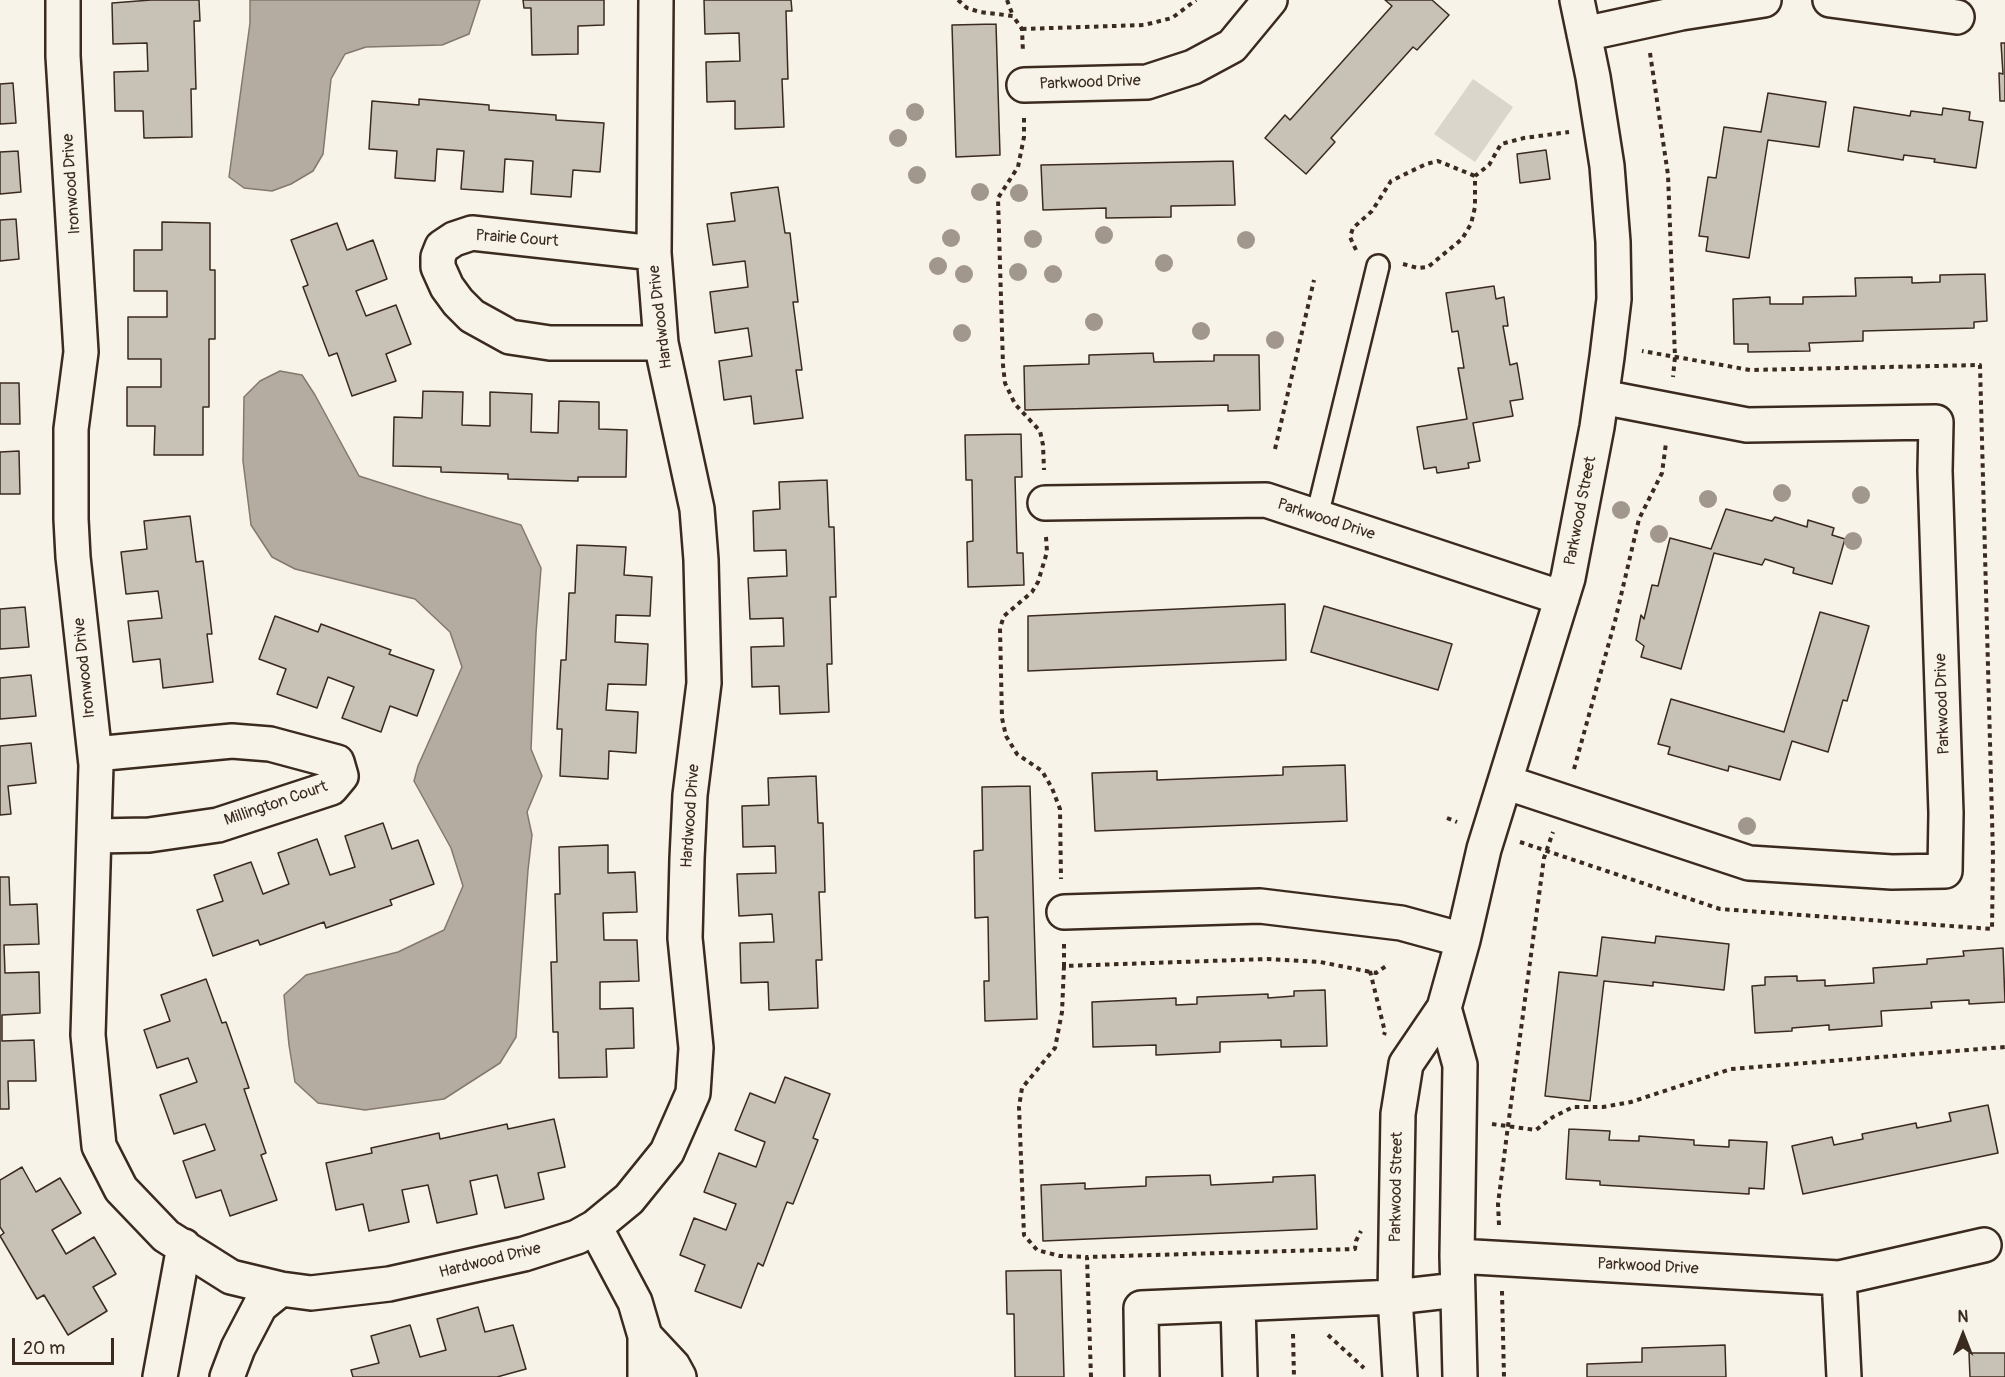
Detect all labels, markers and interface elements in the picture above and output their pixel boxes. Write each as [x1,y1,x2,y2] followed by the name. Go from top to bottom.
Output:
[1039,72,1141,94] street label: Parkwood Drive
[59,133,85,235] street label: Ironwood Drive
[475,227,559,251] street label: Prairie Court
[645,264,677,370] street label: Hardwood Drive
[1561,455,1601,567] street label: Parkwood Street
[1275,495,1377,545] street label: Parkwood Drive
[70,617,100,719] street label: Ironwood Drive
[1932,653,1954,755] street label: Parkwood Drive
[678,763,704,869] street label: Hardwood Drive
[222,777,330,831] street label: Millington Court
[1386,1131,1408,1243] street label: Parkwood Street
[437,1239,543,1283] street label: Hardwood Drive
[1597,1255,1699,1279] street label: Parkwood Drive
[1933,1305,1993,1365] north arrow
[1958,1307,1968,1327] text: N
[15,1326,117,1364] scale bar
[23,1337,65,1360] text: 20 m

